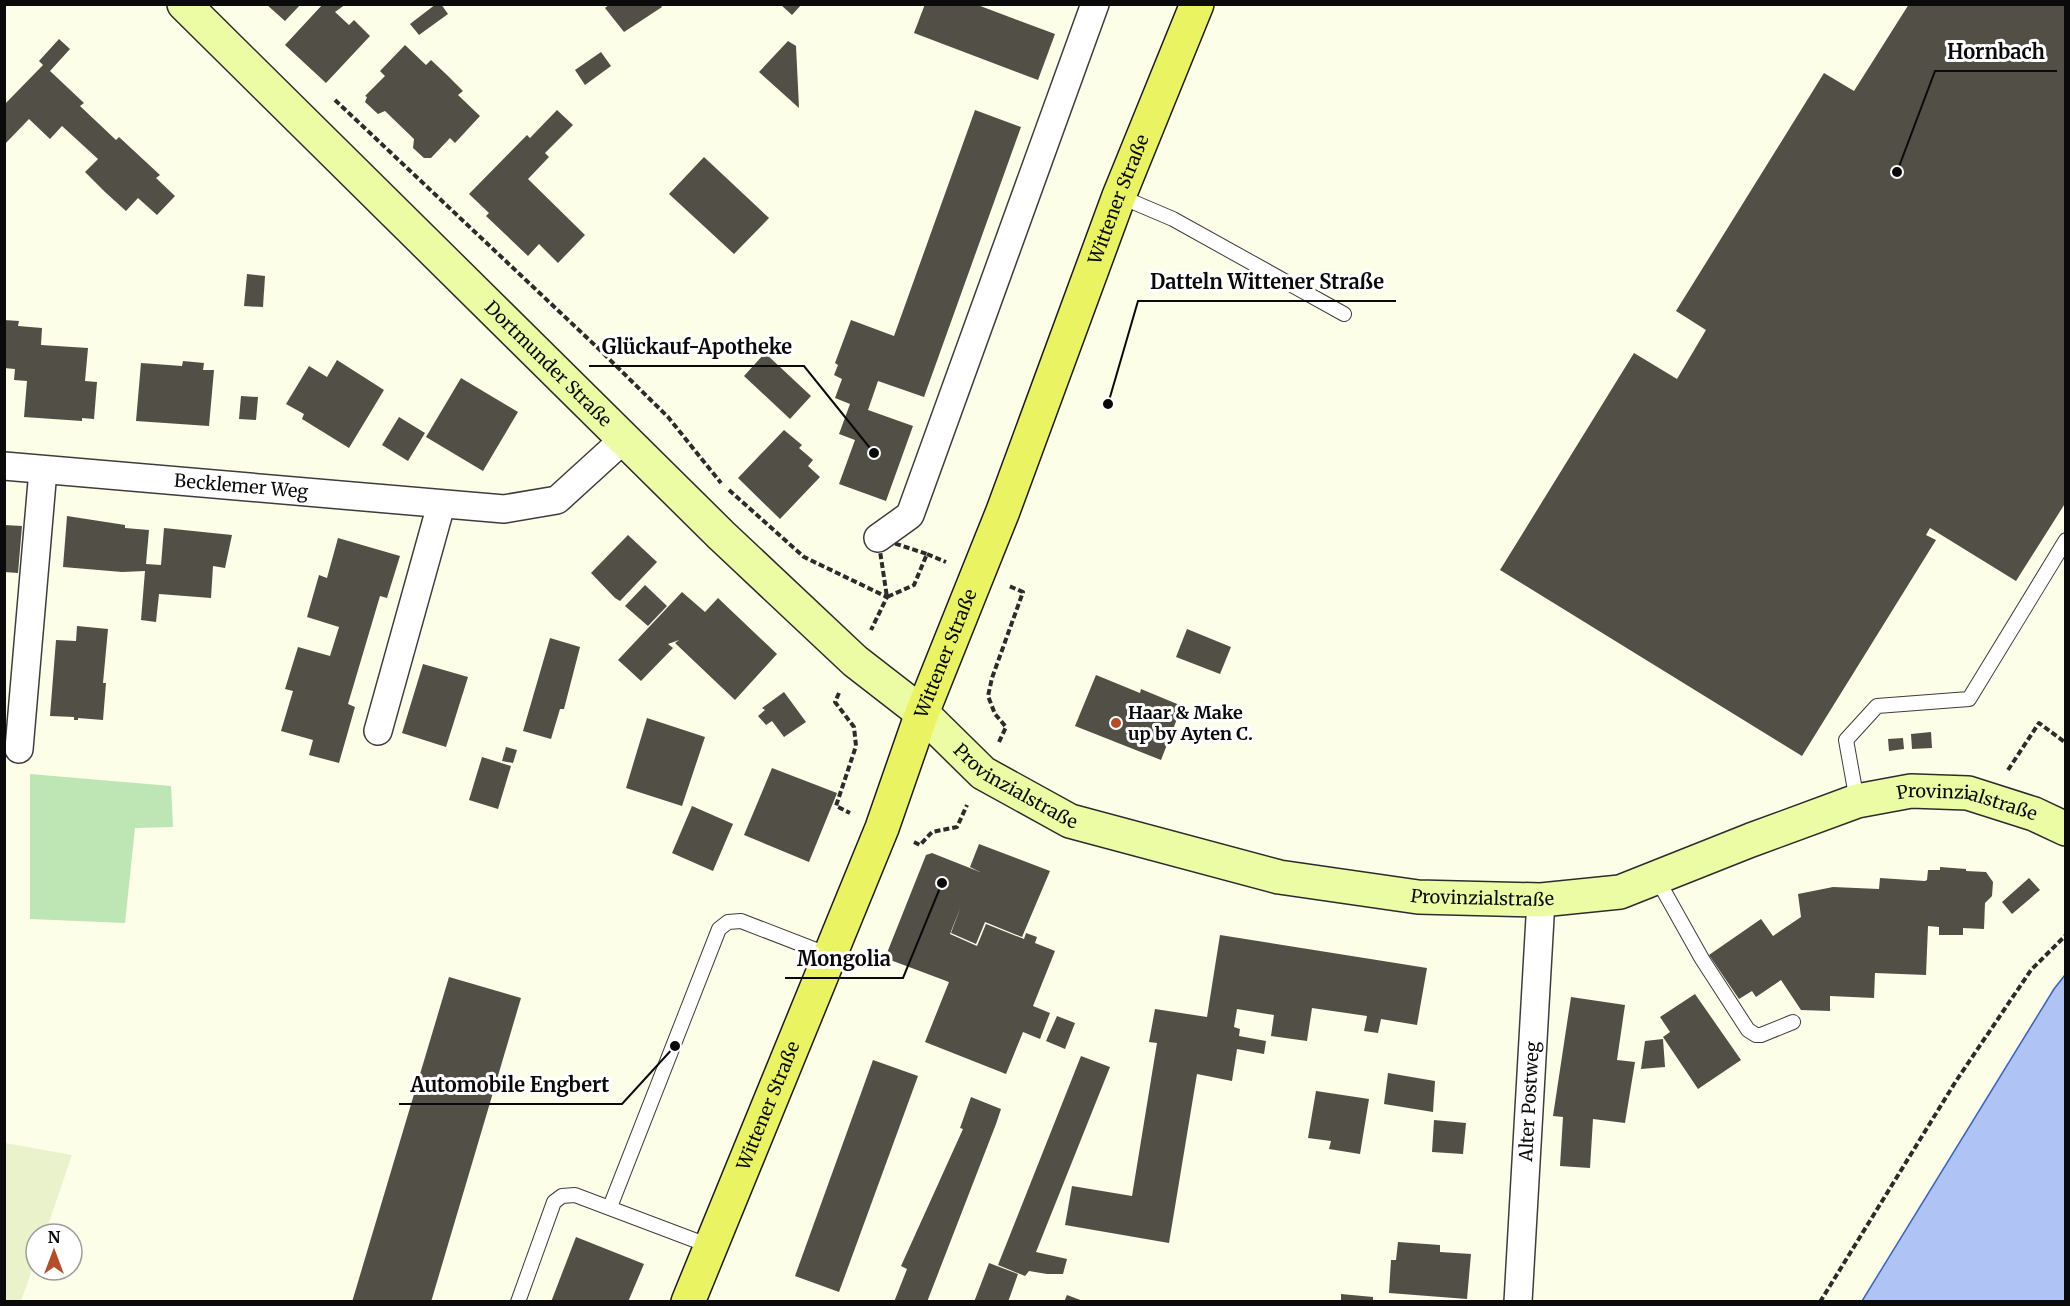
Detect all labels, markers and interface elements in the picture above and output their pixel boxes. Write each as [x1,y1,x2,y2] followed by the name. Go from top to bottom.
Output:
[1935,33,2057,71] callout: Hornbach
[1947,39,2046,64] text: Hornbach
[1083,131,1154,268] street label: Wittener Straße
[1138,263,1396,301] callout: Datteln Wittener Straße
[1150,269,1384,294] text: Datteln Wittener Straße
[480,296,617,431] street label: Dortmunder Straße
[589,328,804,366] callout: Glückauf-Apotheke
[602,334,792,359] text: Glückauf-Apotheke
[173,469,309,503] street label: Becklemer Weg
[909,585,982,722] street label: Wittener Straße
[1128,701,1253,745] place label: Haar & Make up by Ayten C.
[1109,716,1123,730] marker: Haar & Make up by Ayten C.
[949,738,1080,833] street label: Provinzialstraße
[1894,779,2040,825] street label: Provinzialstraße
[1409,884,1555,911] street label: Provinzialstraße
[785,940,903,978] callout: Mongolia
[797,946,891,971] text: Mongolia
[731,1038,804,1174] street label: Wittener Straße
[1514,1041,1544,1163] street label: Alter Postweg
[399,1066,622,1104] callout: Automobile Engbert
[410,1072,609,1097] text: Automobile Engbert
[24,1222,84,1282] north arrow
[48,1227,61,1247] text: N

